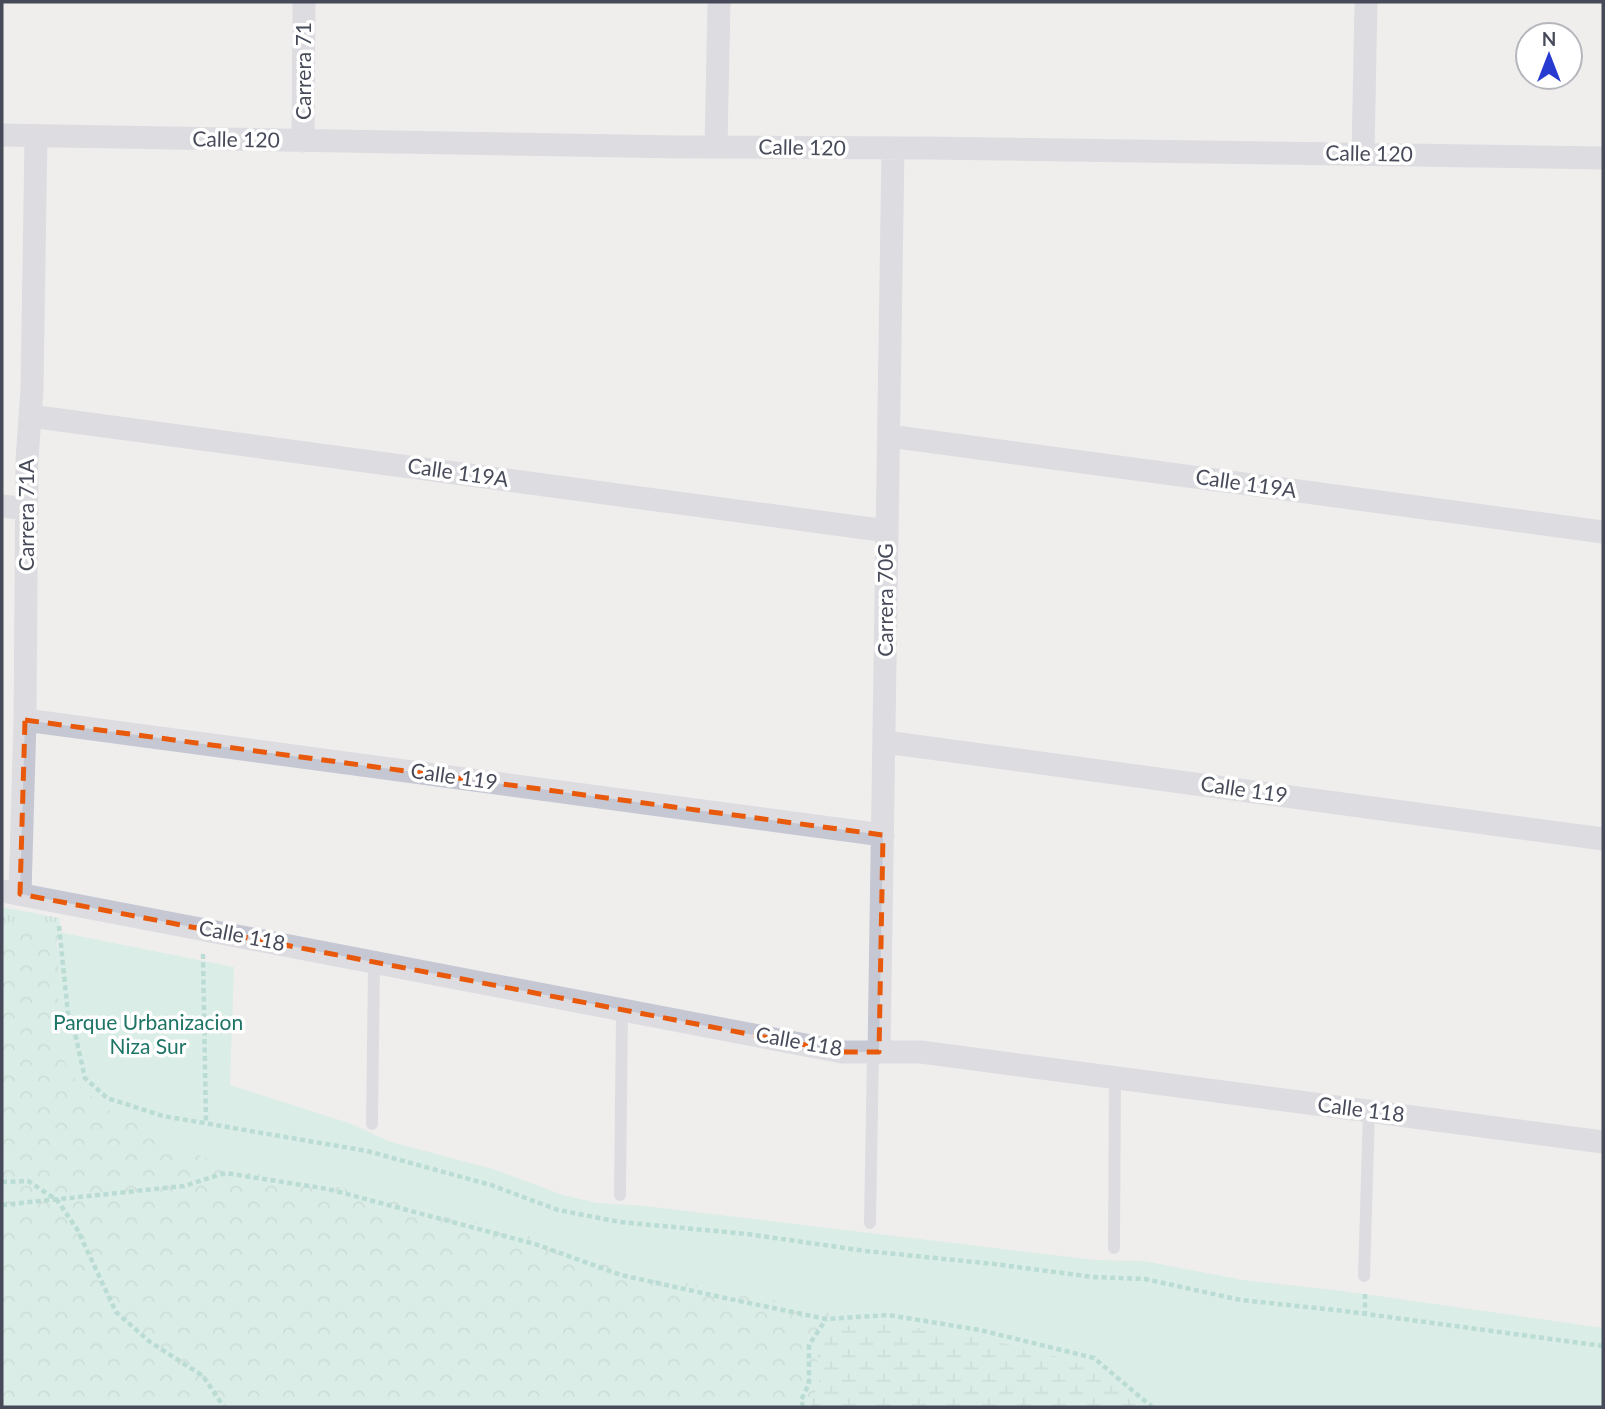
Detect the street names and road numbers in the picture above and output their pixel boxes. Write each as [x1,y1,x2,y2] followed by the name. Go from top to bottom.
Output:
[290,22,315,120] street label: Carrera 71
[192,125,280,152] street label: Calle 120
[758,133,846,160] street label: Calle 120
[1325,139,1413,166] street label: Calle 120
[406,452,511,491] street label: Calle 119A
[13,458,38,571] street label: Carrera 71A
[1194,463,1299,502] street label: Calle 119A
[872,543,897,657] street label: Carrera 70G
[409,757,499,794] street label: Calle 119
[1199,770,1289,807] street label: Calle 119
[197,914,288,955] street label: Calle 118
[754,1021,844,1060] street label: Calle 118
[1316,1091,1406,1126] street label: Calle 118

